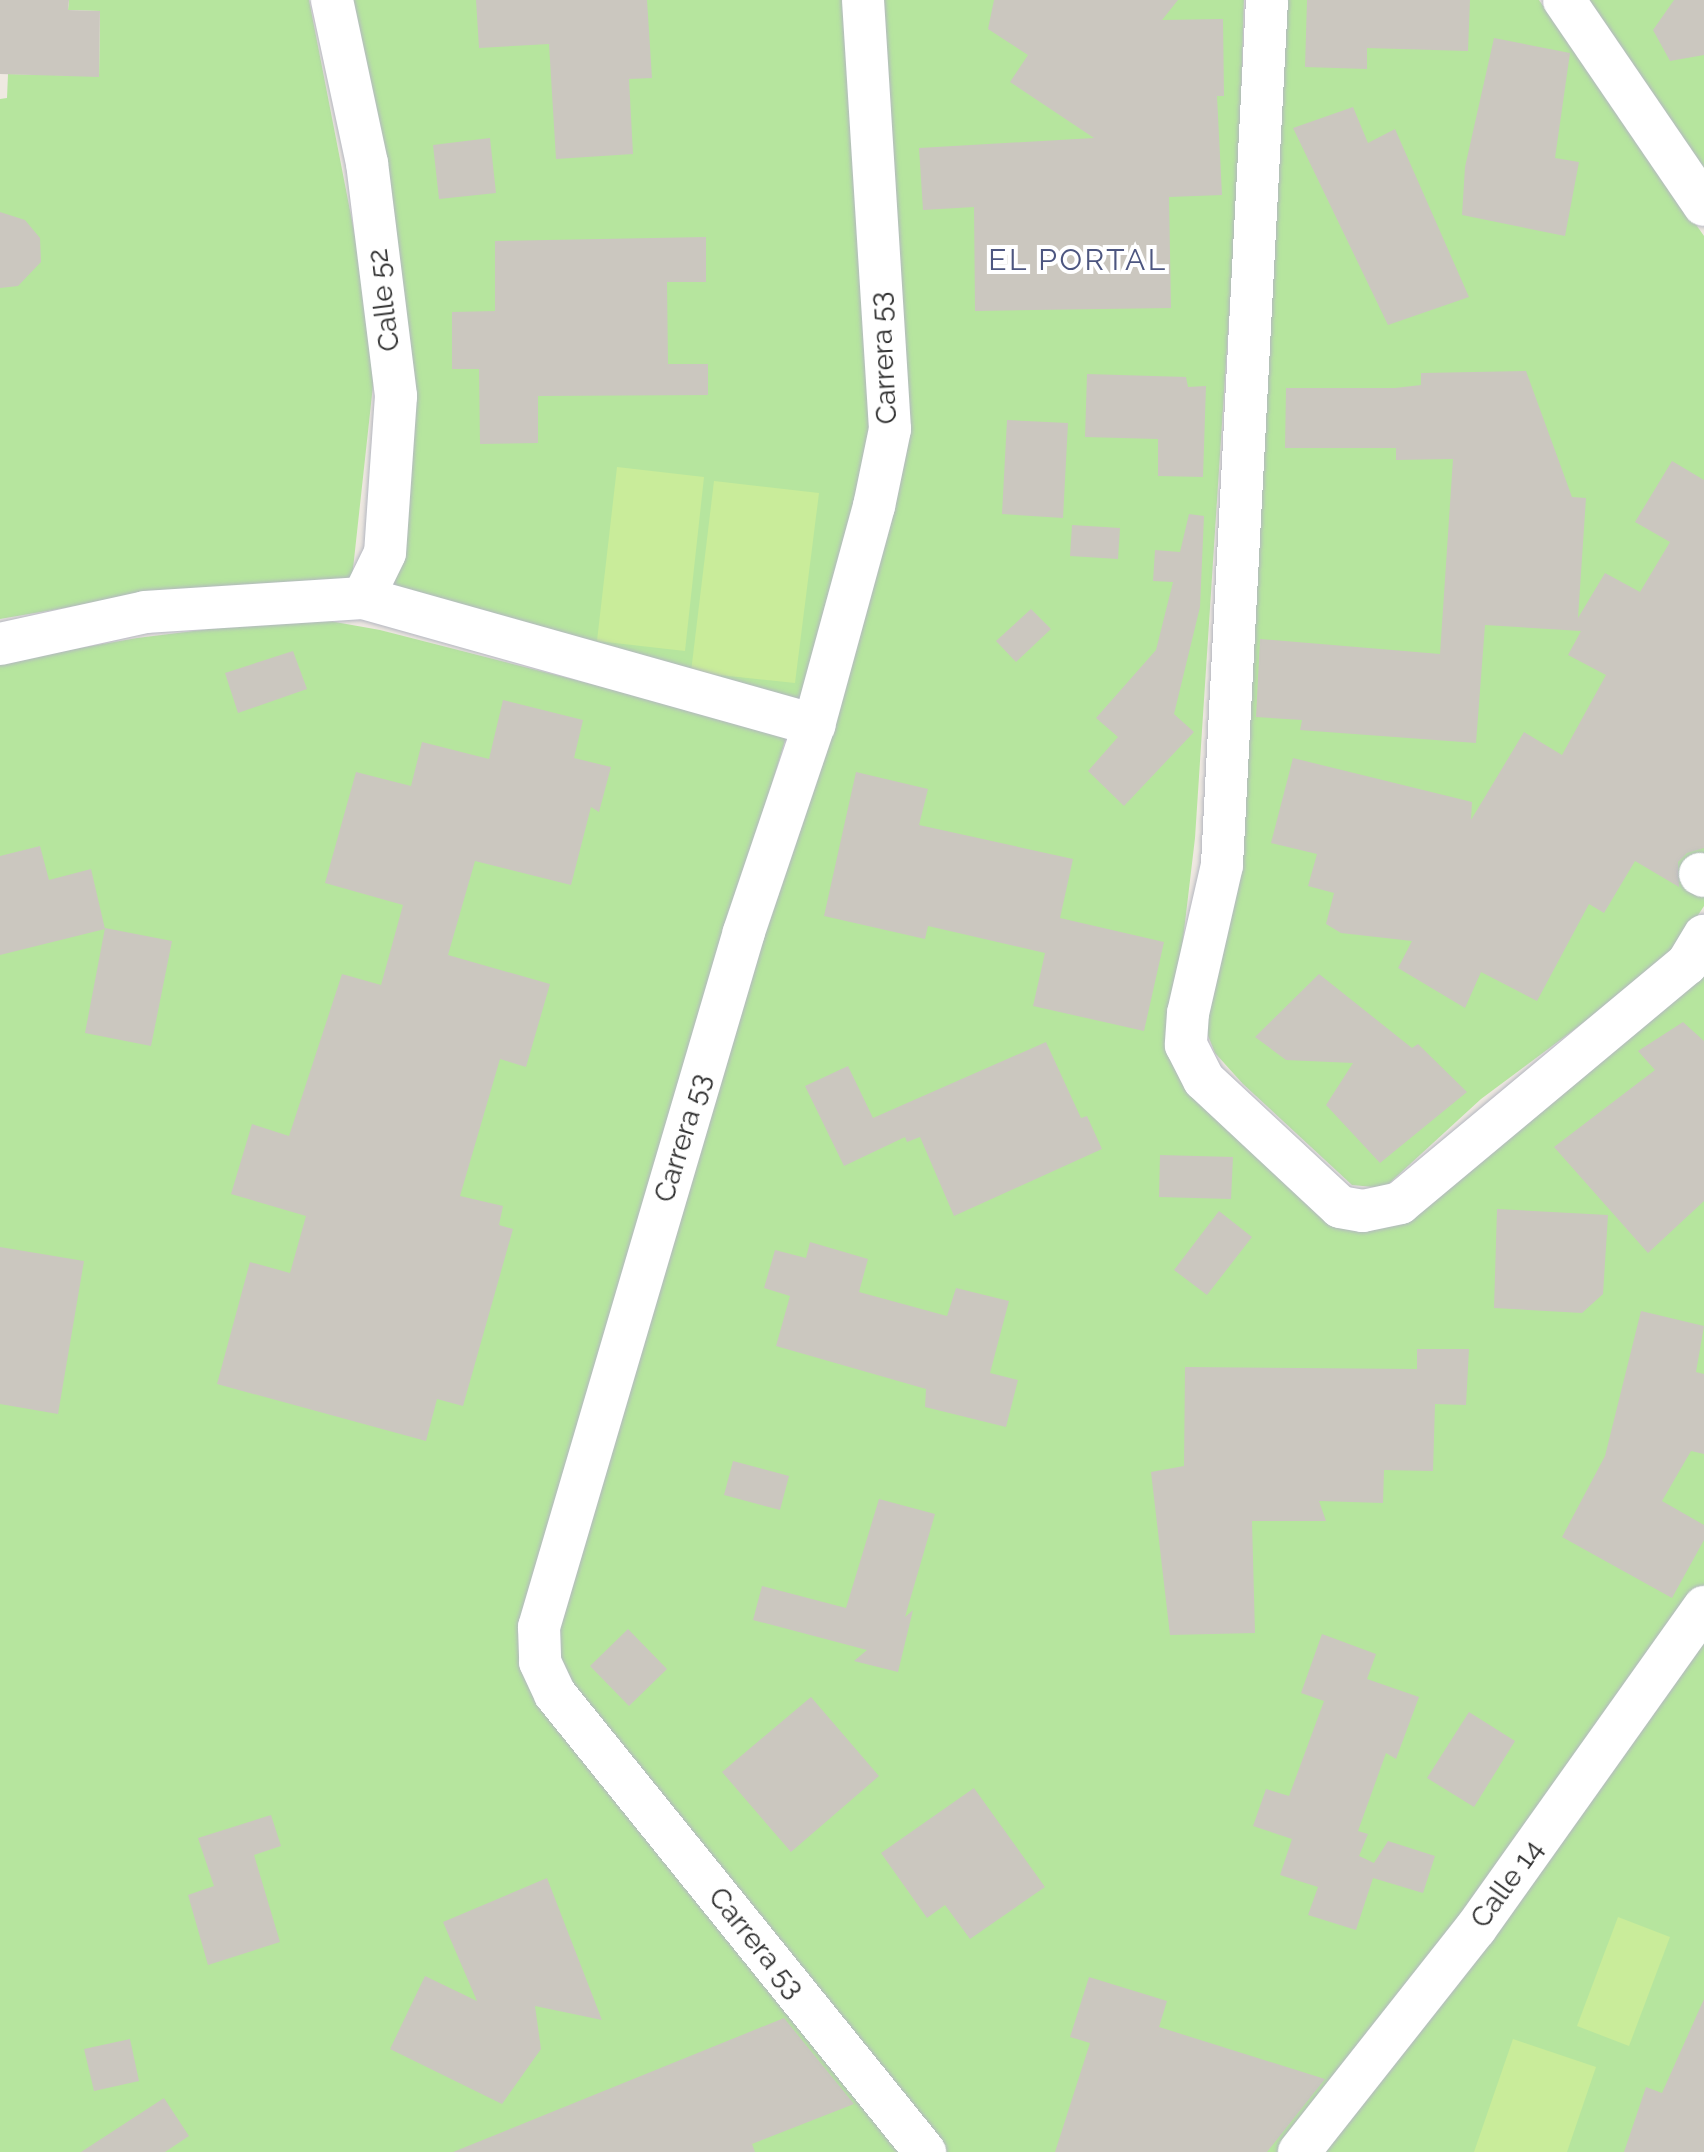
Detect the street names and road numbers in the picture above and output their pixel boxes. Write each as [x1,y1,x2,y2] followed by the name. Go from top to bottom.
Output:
[361,247,407,353] street label: Calle 52
[864,291,904,425] street label: Carrera 53
[648,1070,718,1206] street label: Carrera 53
[1464,1833,1550,1935] street label: Calle 14
[701,1881,811,2005] street label: Carrera 53

